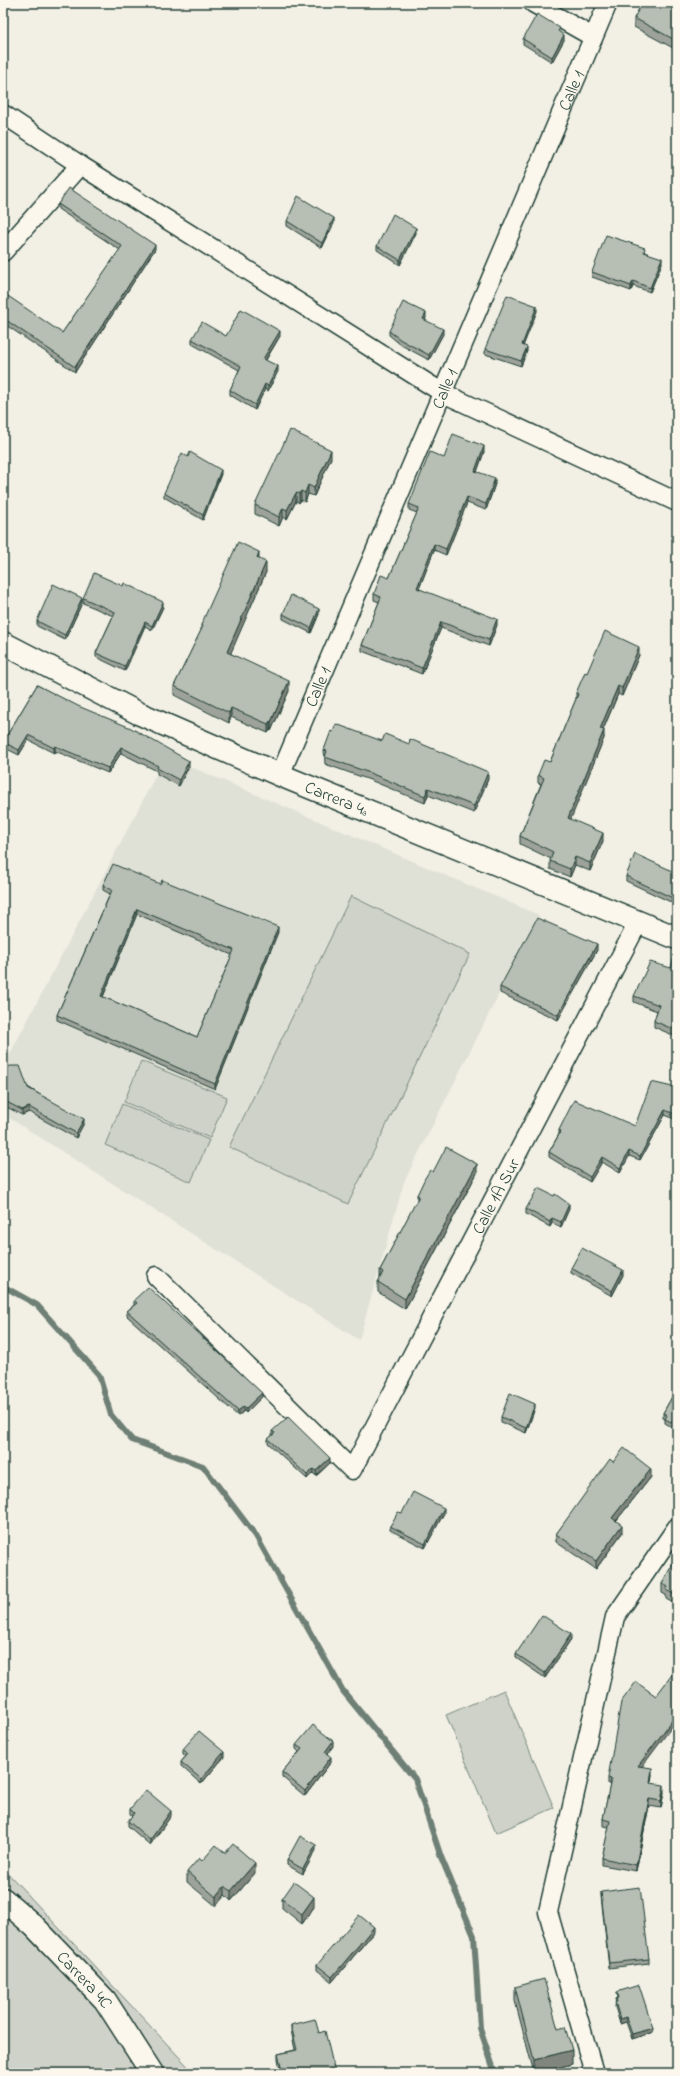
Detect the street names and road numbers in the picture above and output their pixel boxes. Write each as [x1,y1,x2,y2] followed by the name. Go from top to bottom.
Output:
[553,66,592,115] street label: Calle 1
[426,364,465,413] street label: Calle 1
[299,663,339,711] street label: Calle 1
[301,775,373,824] street label: Carrera 4ª
[466,1154,527,1239] street label: Calle 1A Sur
[50,1946,118,2014] street label: Carrera 4C

